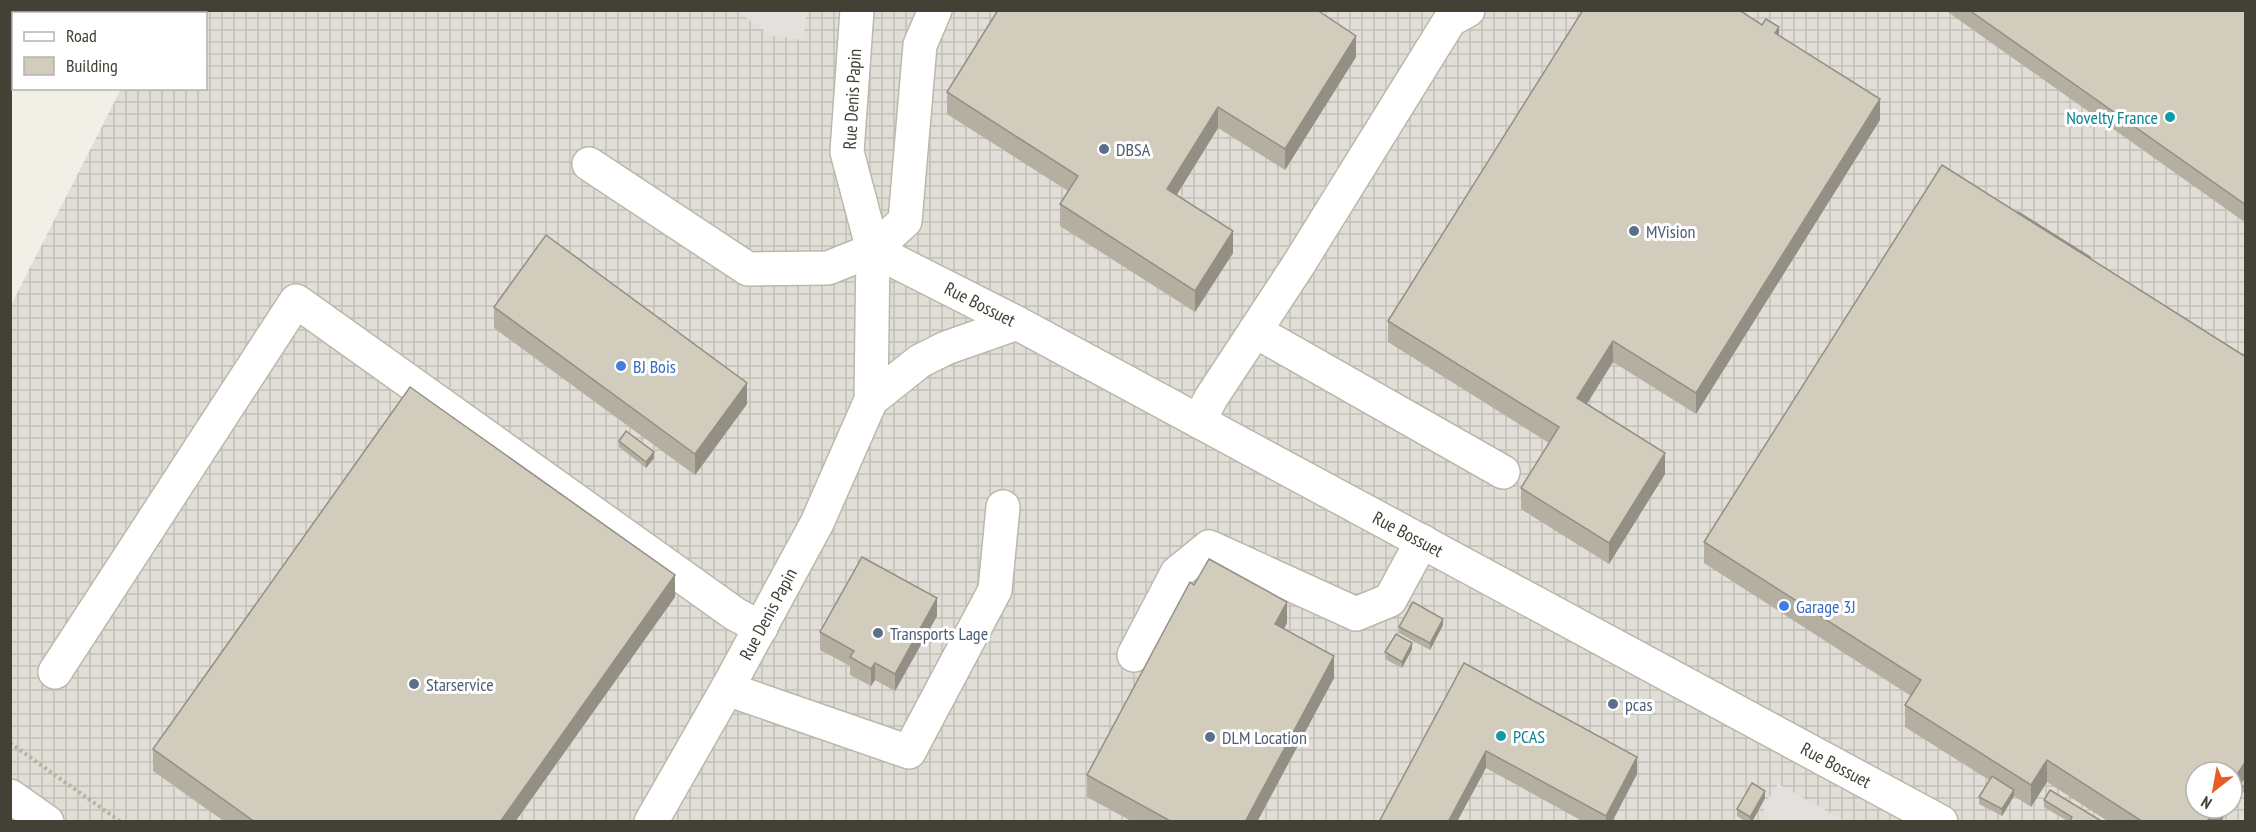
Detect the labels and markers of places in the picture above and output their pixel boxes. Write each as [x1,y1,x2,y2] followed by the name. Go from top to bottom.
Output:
[2066,106,2158,129] place label: Novelty France
[2163,110,2177,124] marker: Novelty France
[1116,138,1151,161] place label: DBSA
[1097,142,1111,156] marker: DBSA
[1646,220,1695,243] place label: MVision
[1627,224,1641,238] marker: MVision
[633,355,676,378] place label: BJ Bois
[614,359,628,373] marker: BJ Bois
[1796,595,1856,618] place label: Garage 3J
[1777,599,1791,613] marker: Garage 3J
[890,622,988,645] place label: Transports Lage
[871,626,885,640] marker: Transports Lage
[426,673,494,696] place label: Starservice
[407,677,421,691] marker: Starservice
[1625,693,1653,716] place label: pcas
[1606,697,1620,711] marker: pcas
[1513,725,1545,748] place label: PCAS
[1222,726,1307,749] place label: DLM Location
[1494,729,1508,743] marker: PCAS
[1203,730,1217,744] marker: DLM Location

